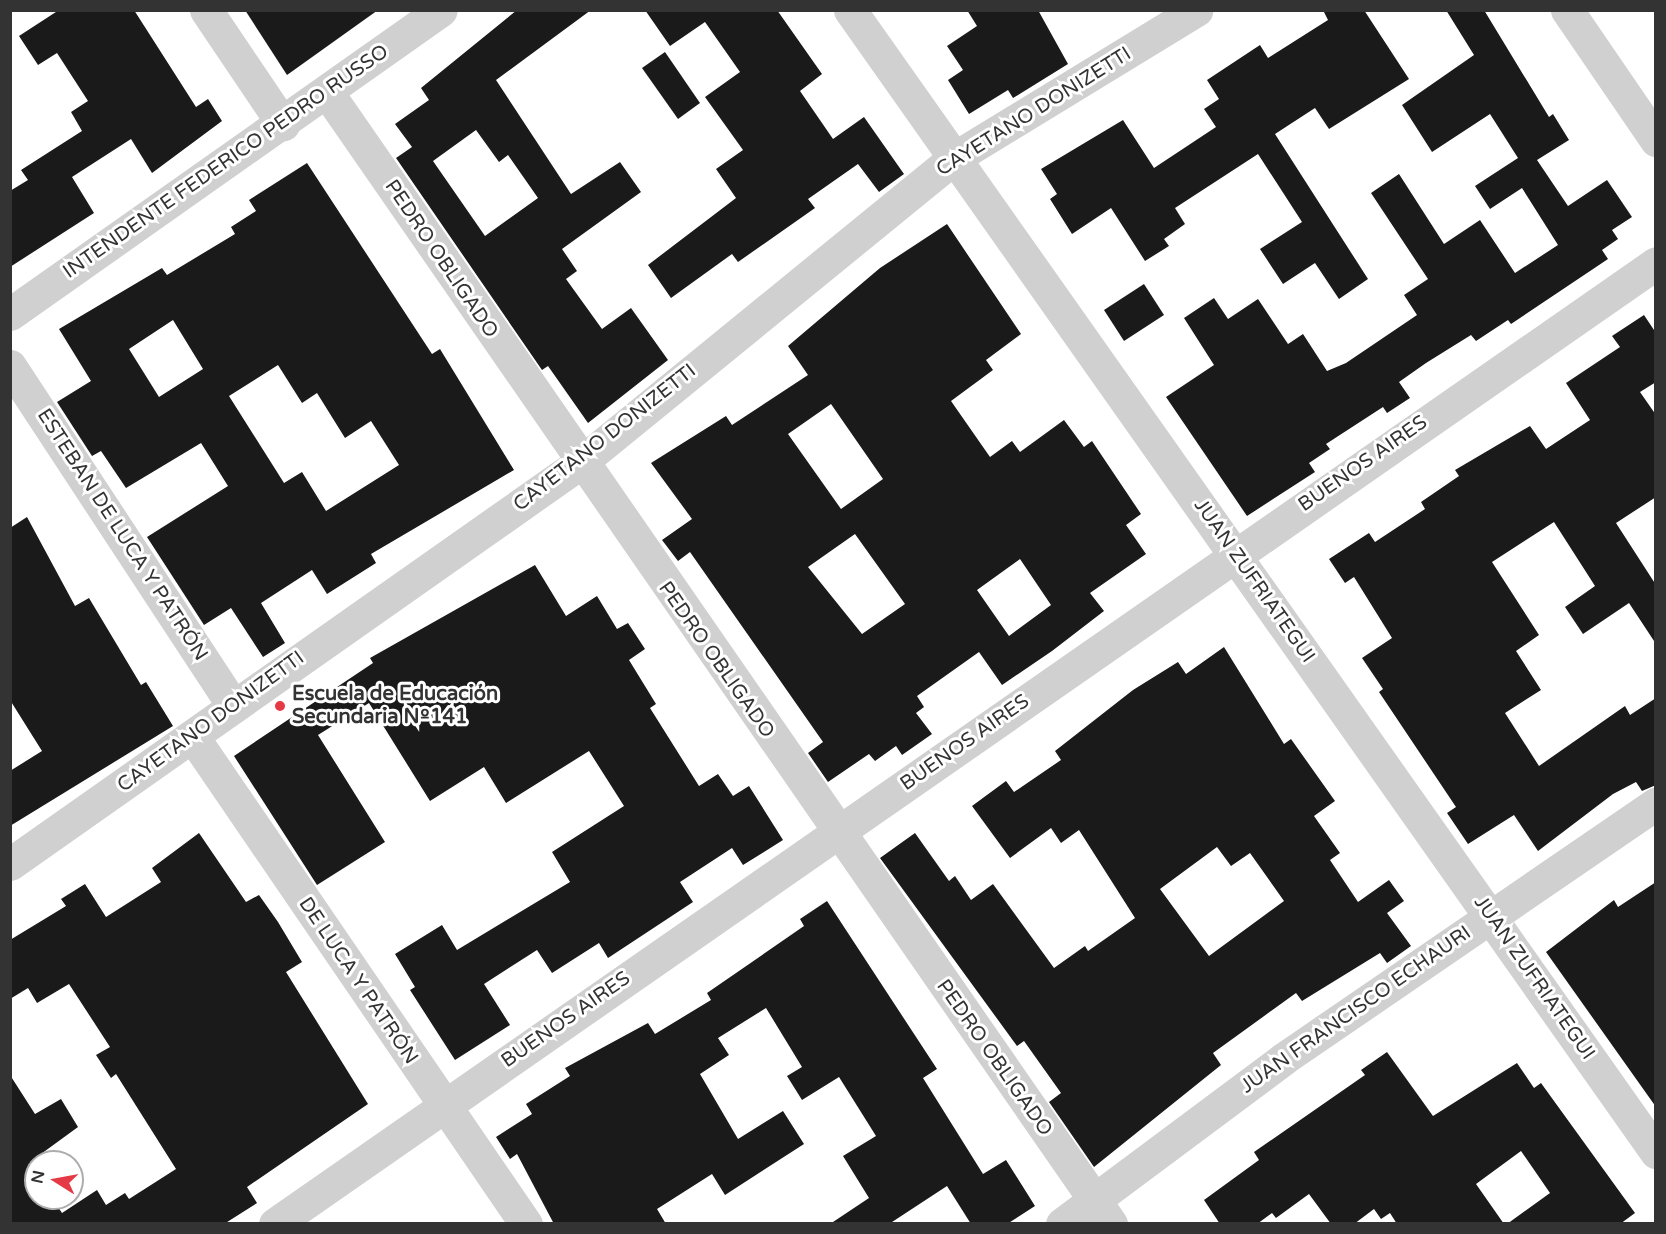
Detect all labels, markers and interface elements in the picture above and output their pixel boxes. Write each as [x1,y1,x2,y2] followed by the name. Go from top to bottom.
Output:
[59,40,393,284] street label: INTENDENTE FEDERICO PEDRO RUSSO
[932,42,1136,182] street label: CAYETANO DONIZETTI
[379,175,503,343] street label: PEDRO OBLIGADO
[509,359,701,517] street label: CAYETANO DONIZETTI
[31,405,213,665] street label: ESTEBAN DE LUCA Y PATRÓN
[1294,411,1432,517] street label: BUENOS AIRES
[1188,494,1320,668] street label: JUAN ZUFRIATEGUI
[653,577,779,743] street label: PEDRO OBLIGADO
[113,646,309,798] street label: CAYETANO DONIZETTI
[292,682,498,729] place label: Escuela de Educación Secundaria Nº141
[896,690,1034,796] street label: BUENOS AIRES
[273,699,287,713] marker: Escuela de Educación Secundaria Nº141
[1468,891,1600,1065] street label: JUAN ZUFRIATEGUI
[293,893,423,1069] street label: DE LUCA Y PATRÓN
[1236,921,1476,1099] street label: JUAN FRANCISCO ECHAURI
[497,967,635,1073] street label: BUENOS AIRES
[931,975,1057,1141] street label: PEDRO OBLIGADO
[24,1150,84,1210] north arrow
[27,1169,49,1185] text: N

